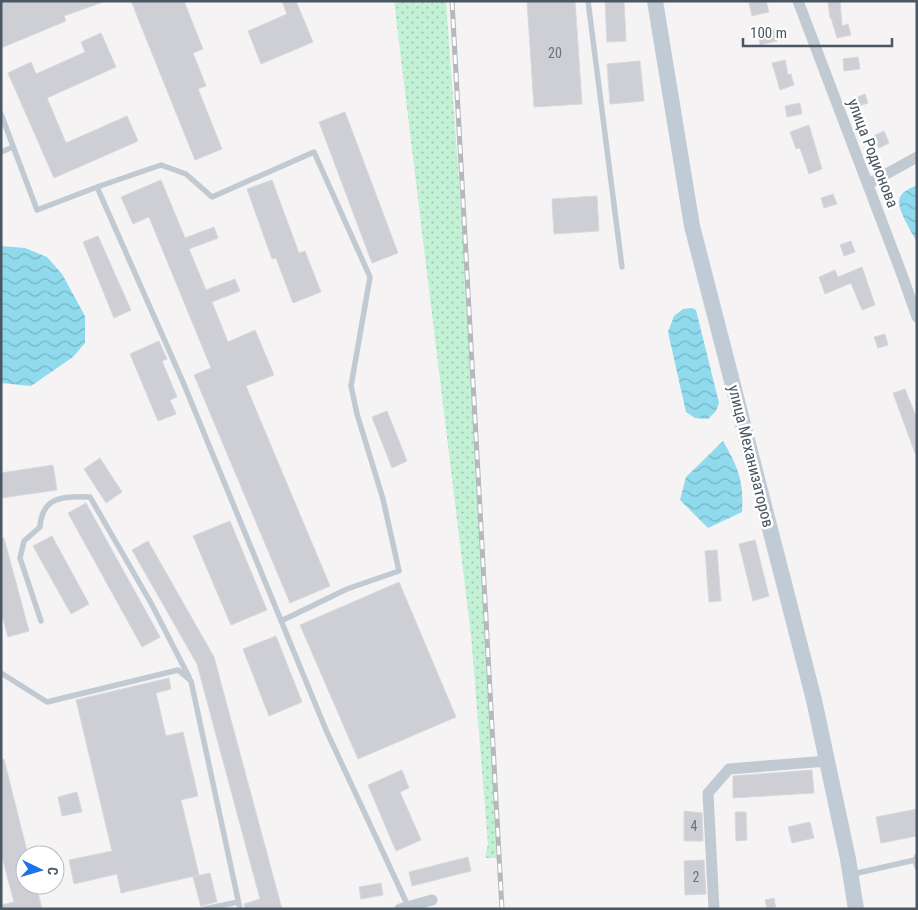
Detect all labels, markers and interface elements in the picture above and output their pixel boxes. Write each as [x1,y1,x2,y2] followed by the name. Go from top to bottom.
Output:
[743,15,892,47] scale bar
[750,24,787,42] text: 100 m
[548,45,562,61] house number: 20
[843,96,903,210] street label: улица Родионова
[724,383,778,529] street label: улица Механизаторов
[691,818,698,834] house number: 4
[15,845,65,895] north arrow
[45,866,61,876] text: С
[693,869,700,885] house number: 2

